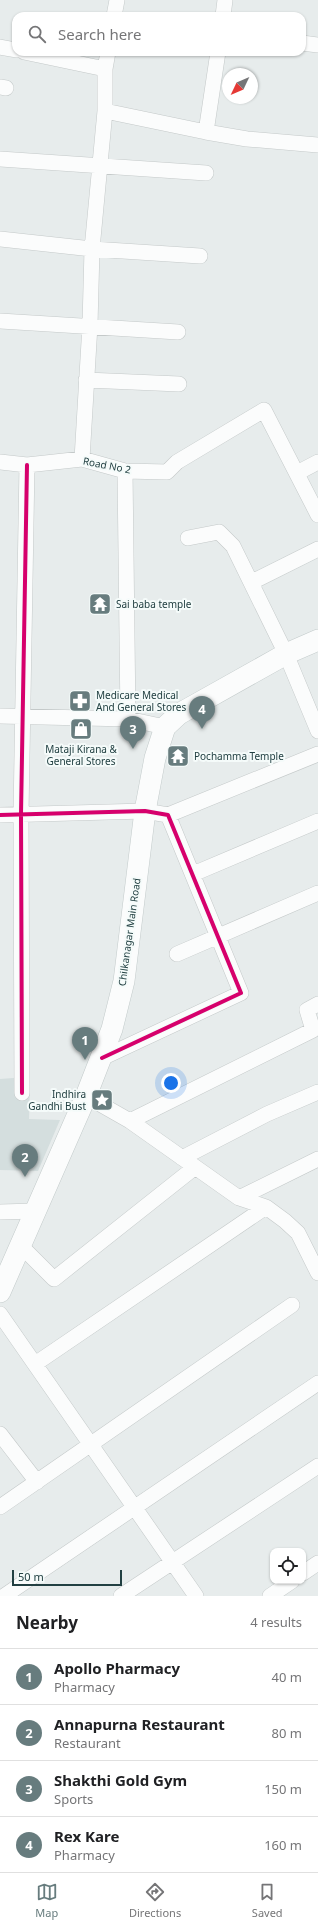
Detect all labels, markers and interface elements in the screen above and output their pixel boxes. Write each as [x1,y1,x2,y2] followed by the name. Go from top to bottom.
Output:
[12,12,306,56] search box
[26,23,48,45] icon: search
[58,24,141,44] text: Search here
[222,68,258,104] north arrow
[82,453,132,477] street label: Road No 2
[87,591,113,617] temple icon: Sai baba temple
[116,597,192,611] place label: Sai baba temple
[67,688,93,714] pharmacy icon: Medicare Medical And General Stores
[96,688,186,714] place label: Medicare Medical And General Stores
[189,696,215,729] pin: 4
[68,716,94,742] shop icon: Mataji Kirana & General Stores
[120,716,146,749] pin: 3
[45,742,118,768] place label: Mataji Kirana & General Stores
[165,743,191,769] temple icon: Pochamma Temple
[194,749,284,763] place label: Pochamma Temple
[114,877,144,987] street label: Chilkanagar Main Road
[72,1027,98,1060] pin: 1
[161,1073,181,1093] your location
[28,1087,86,1113] place label: Indhira Gandhi Bust
[89,1087,115,1113] place icon: Indhira Gandhi Bust
[12,1144,38,1177] pin: 2
[270,1548,306,1584] map controls
[270,1548,306,1584] button: locate
[12,1568,122,1587] scale bar
[18,1569,44,1584] text: 50 m
[16,1611,78,1634] text: Nearby
[250,1613,302,1631] text: 4 results
[54,1658,180,1678] text: Apollo Pharmacy
[25,1668,33,1686] text: 1
[272,1668,302,1686] text: 40 m
[54,1678,115,1696] text: Pharmacy
[54,1714,225,1734] text: Annapurna Restaurant
[25,1724,33,1742] text: 2
[272,1724,302,1742] text: 80 m
[54,1734,121,1752] text: Restaurant
[54,1770,187,1790] text: Shakthi Gold Gym
[25,1780,33,1798] text: 3
[264,1780,302,1798] text: 150 m
[54,1790,93,1808] text: Sports
[54,1826,119,1846] text: Rex Kare
[25,1836,33,1854] text: 4
[264,1836,302,1854] text: 160 m
[54,1846,115,1864] text: Pharmacy
[35,1881,58,1920] tab: Map
[129,1881,181,1920] tab: Directions
[252,1881,283,1920] tab: Saved

